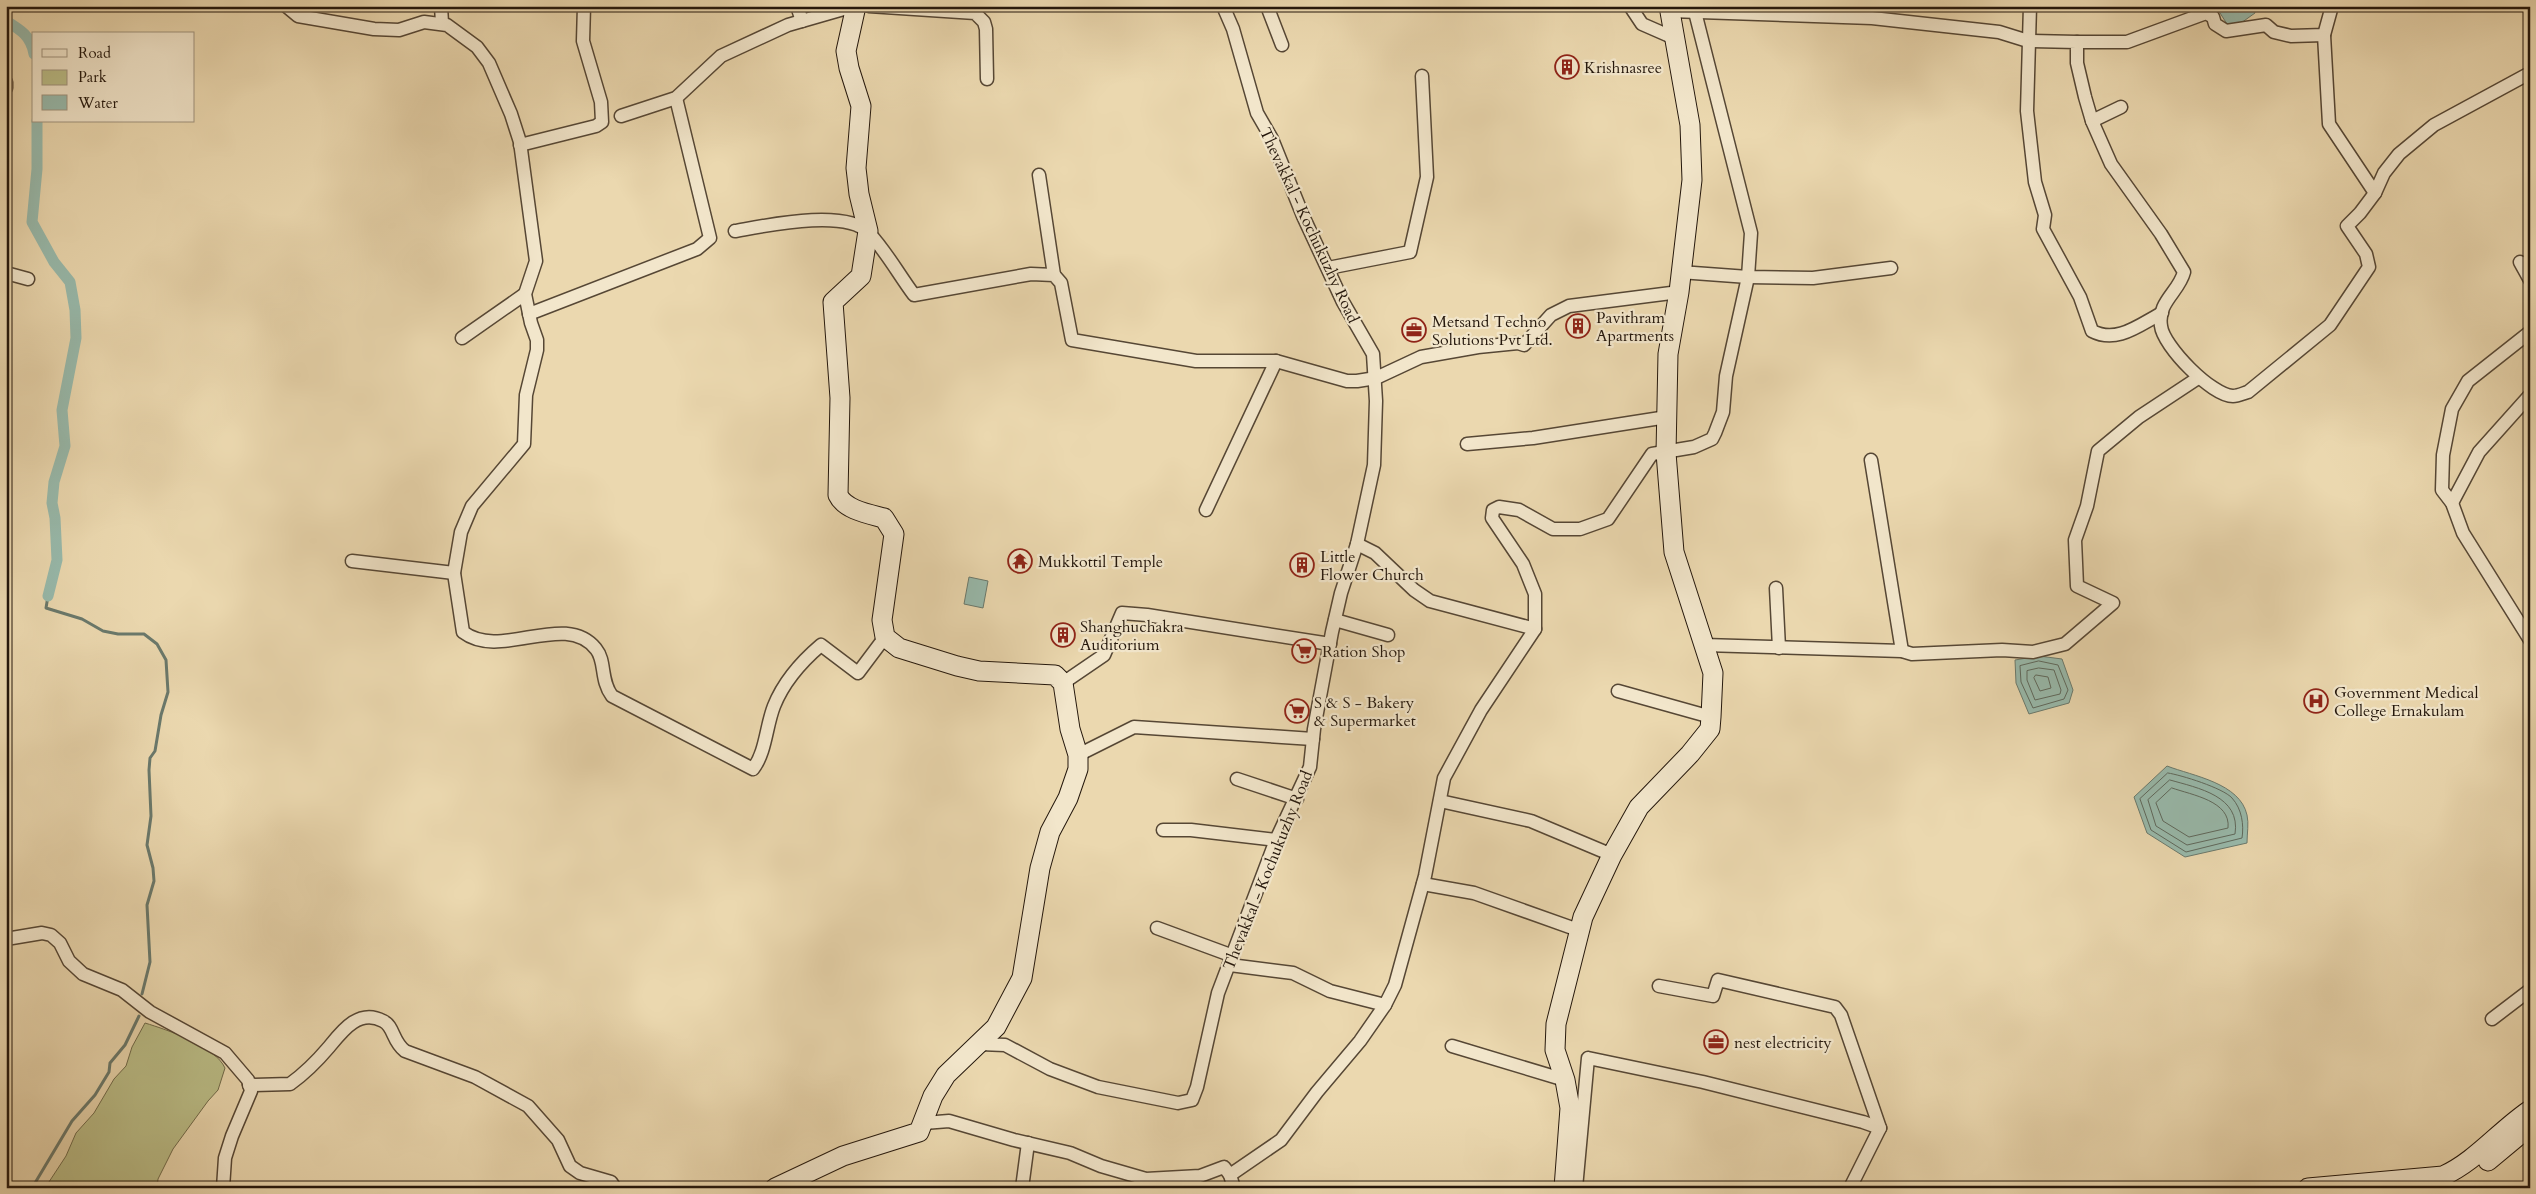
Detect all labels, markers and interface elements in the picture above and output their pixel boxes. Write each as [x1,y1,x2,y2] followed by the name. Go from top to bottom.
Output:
[32,32,195,122] legend
[78,43,111,63] text: Road
[1554,54,1580,80] building icon: Krishnasree
[1584,57,1662,79] place label: Krishnasree
[78,67,107,87] text: Park
[77,93,119,113] text: Water
[1254,124,1364,327] street label: Thevakkal - Kochukuzhy Road
[1596,307,1674,347] place label: Pavithram Apartments
[1432,311,1553,351] place label: Metsand Techno Solutions Pvt Ltd.
[1565,313,1591,339] building icon: Pavithram Apartments
[1401,317,1427,343] office icon: Metsand Techno Solutions Pvt Ltd.
[1320,546,1424,586] place label: Little Flower Church
[1007,548,1033,574] temple icon: Mukkottil Temple
[1038,551,1163,573] place label: Mukkottil Temple
[1289,552,1315,578] building icon: Little Flower Church
[1080,616,1184,656] place label: Shanghuchakra Auditorium
[1050,622,1076,648] building icon: Shanghuchakra Auditorium
[1291,638,1317,664] supermarket icon: Ration Shop
[1322,641,1406,663] place label: Ration Shop
[2334,682,2478,722] place label: Government Medical College Ernakulam
[2303,688,2329,714] hospital icon: Government Medical College Ernakulam
[1314,692,1416,732] place label: S & S - Bakery & Supermarket
[1284,698,1310,724] supermarket icon: S & S - Bakery & Supermarket
[1218,767,1318,973] street label: Thevakkal - Kochukuzhy Road
[1703,1029,1729,1055] office icon: nest electricity
[1734,1032,1832,1054] place label: nest electricity

